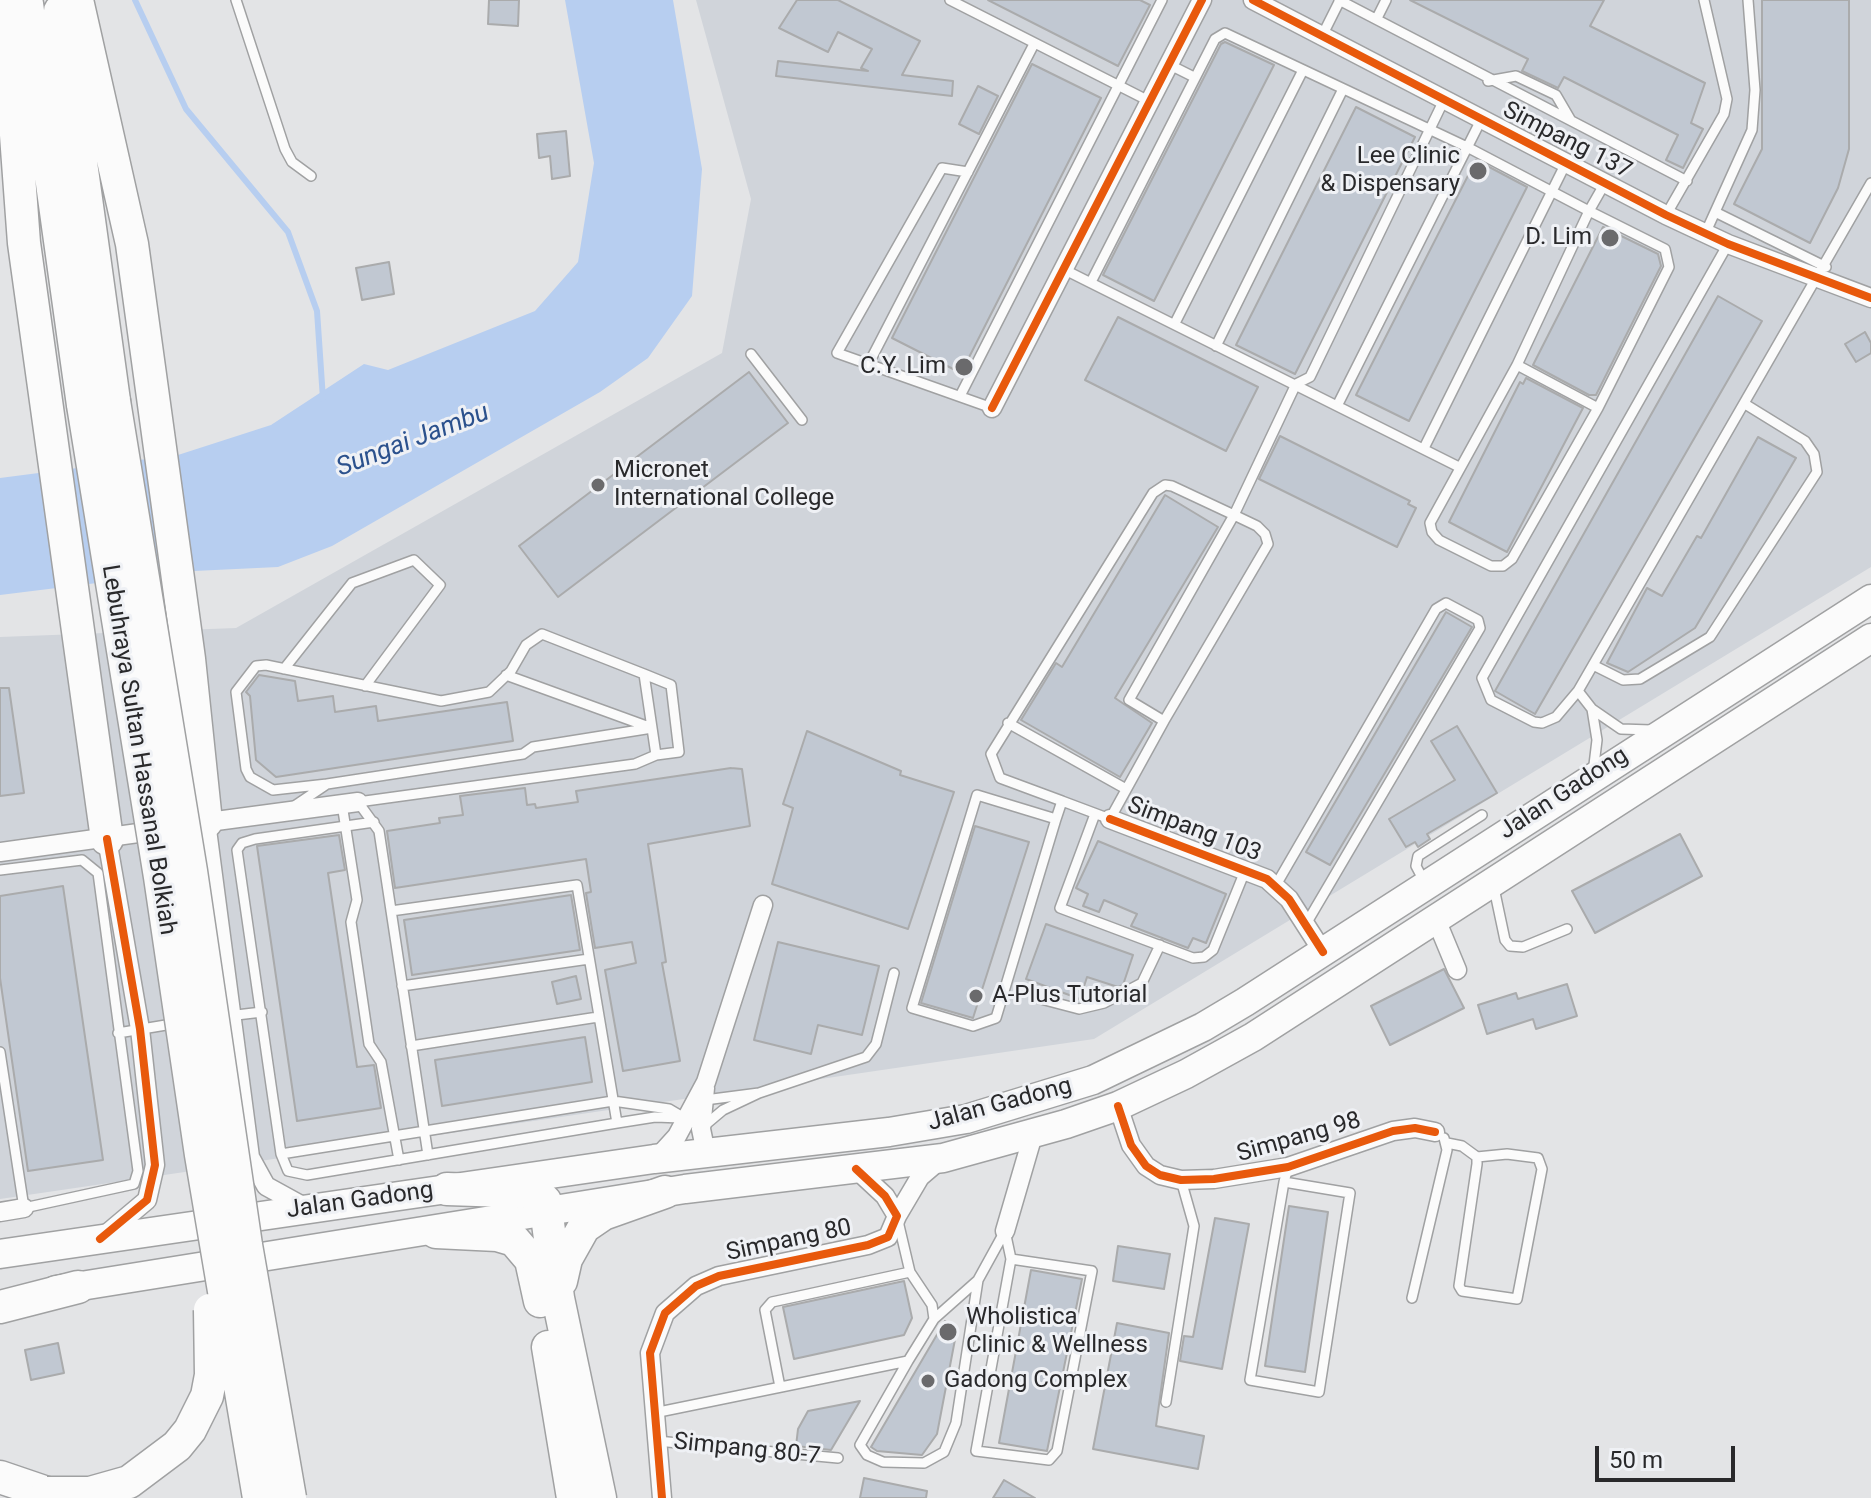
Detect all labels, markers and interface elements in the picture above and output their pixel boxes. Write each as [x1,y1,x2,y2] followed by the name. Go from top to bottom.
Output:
[1498,96,1636,186] street label: Simpang 137
[1321,143,1460,199] place label: Lee Clinic & Dispensary
[1467,160,1489,182] marker: Lee Clinic & Dispensary
[1525,224,1592,252] place label: D. Lim
[1599,227,1621,249] marker: D. Lim
[860,353,946,381] place label: C.Y. Lim
[953,356,975,378] marker: C.Y. Lim
[332,398,494,484] water label: Sungai Jambu
[614,457,834,513] place label: Micronet International College
[589,476,607,494] marker: Micronet International College
[94,563,182,937] street label: Lebuhraya Sultan Hassanal Bolkiah
[1494,742,1634,846] street label: Jalan Gadong
[1123,791,1265,869] street label: Simpang 103
[992,982,1147,1010] place label: A-Plus Tutorial
[967,987,985,1005] marker: A-Plus Tutorial
[925,1072,1075,1138] street label: Jalan Gadong
[1234,1107,1364,1169] street label: Simpang 98
[285,1176,435,1226] street label: Jalan Gadong
[724,1214,854,1268] street label: Simpang 80
[966,1304,1148,1360] place label: Wholistica Clinic & Wellness
[937,1321,959,1343] marker: Wholistica Clinic & Wellness
[944,1367,1128,1395] place label: Gadong Complex
[919,1372,937,1390] marker: Gadong Complex
[672,1428,822,1472] street label: Simpang 80-7
[1599,1430,1739,1480] scale bar
[1609,1446,1663,1474] text: 50 m

